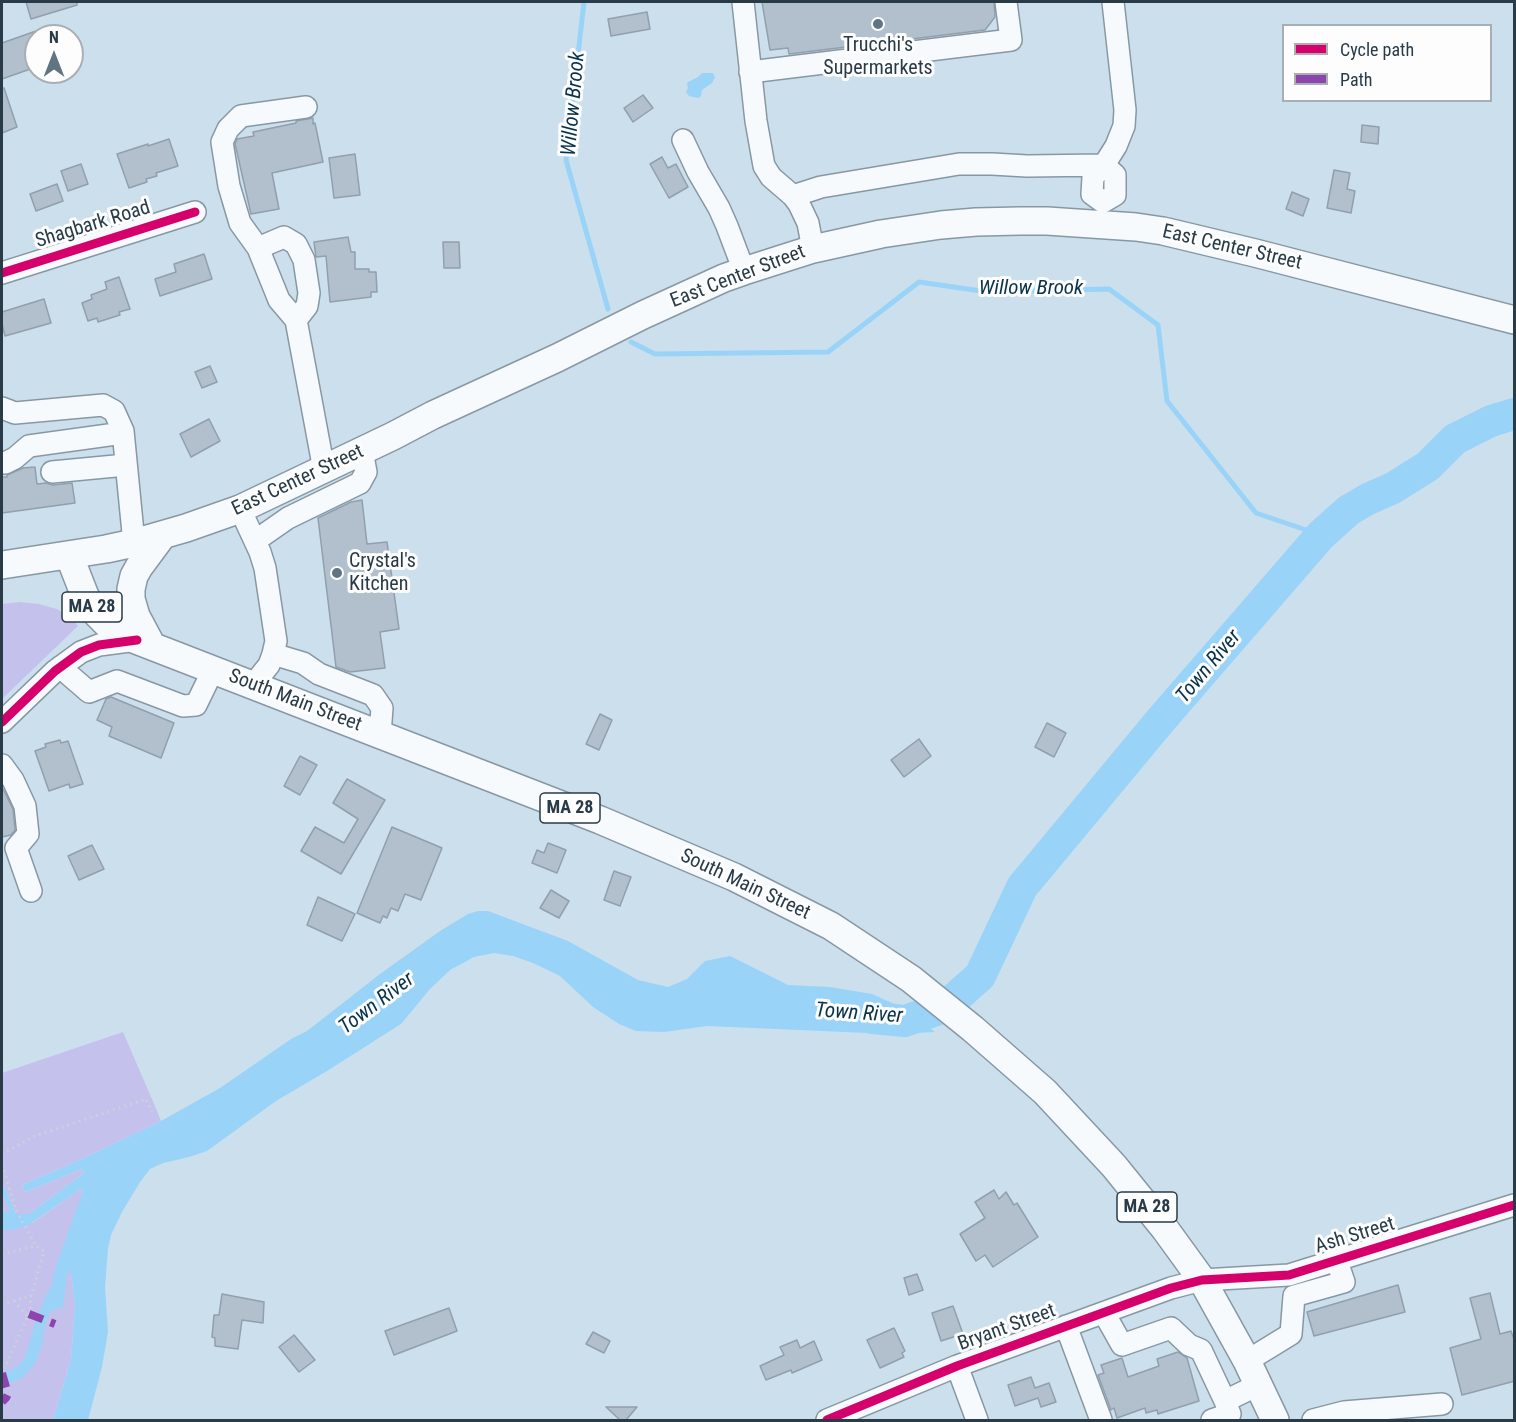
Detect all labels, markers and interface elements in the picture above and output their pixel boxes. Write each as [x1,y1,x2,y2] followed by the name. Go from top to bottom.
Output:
[871,17,885,31] marker: Trucchi's Supermarkets
[24,24,84,84] north arrow
[1282,24,1492,102] legend
[49,28,59,47] text: N
[823,34,933,81] place label: Trucchi's Supermarkets
[1340,39,1414,60] text: Cycle path
[557,51,591,157] water label: Willow Brook
[1340,69,1373,90] text: Path
[33,196,153,254] street label: Shagbark Road
[1160,220,1304,276] street label: East Center Street
[667,240,809,314] street label: East Center Street
[979,276,1083,302] water label: Willow Brook
[228,440,368,522] street label: East Center Street
[349,550,416,597] place label: Crystal's Kitchen
[330,566,344,580] marker: Crystal's Kitchen
[62,592,122,622] road number: MA 28
[1171,625,1247,709] water label: Town River
[225,665,365,737] street label: South Main Street
[540,793,600,823] road number: MA 28
[676,844,814,926] street label: South Main Street
[334,968,420,1040] water label: Town River
[814,998,904,1030] water label: Town River
[1117,1192,1177,1222] road number: MA 28
[1312,1213,1398,1259] street label: Ash Street
[955,1299,1059,1357] street label: Bryant Street

